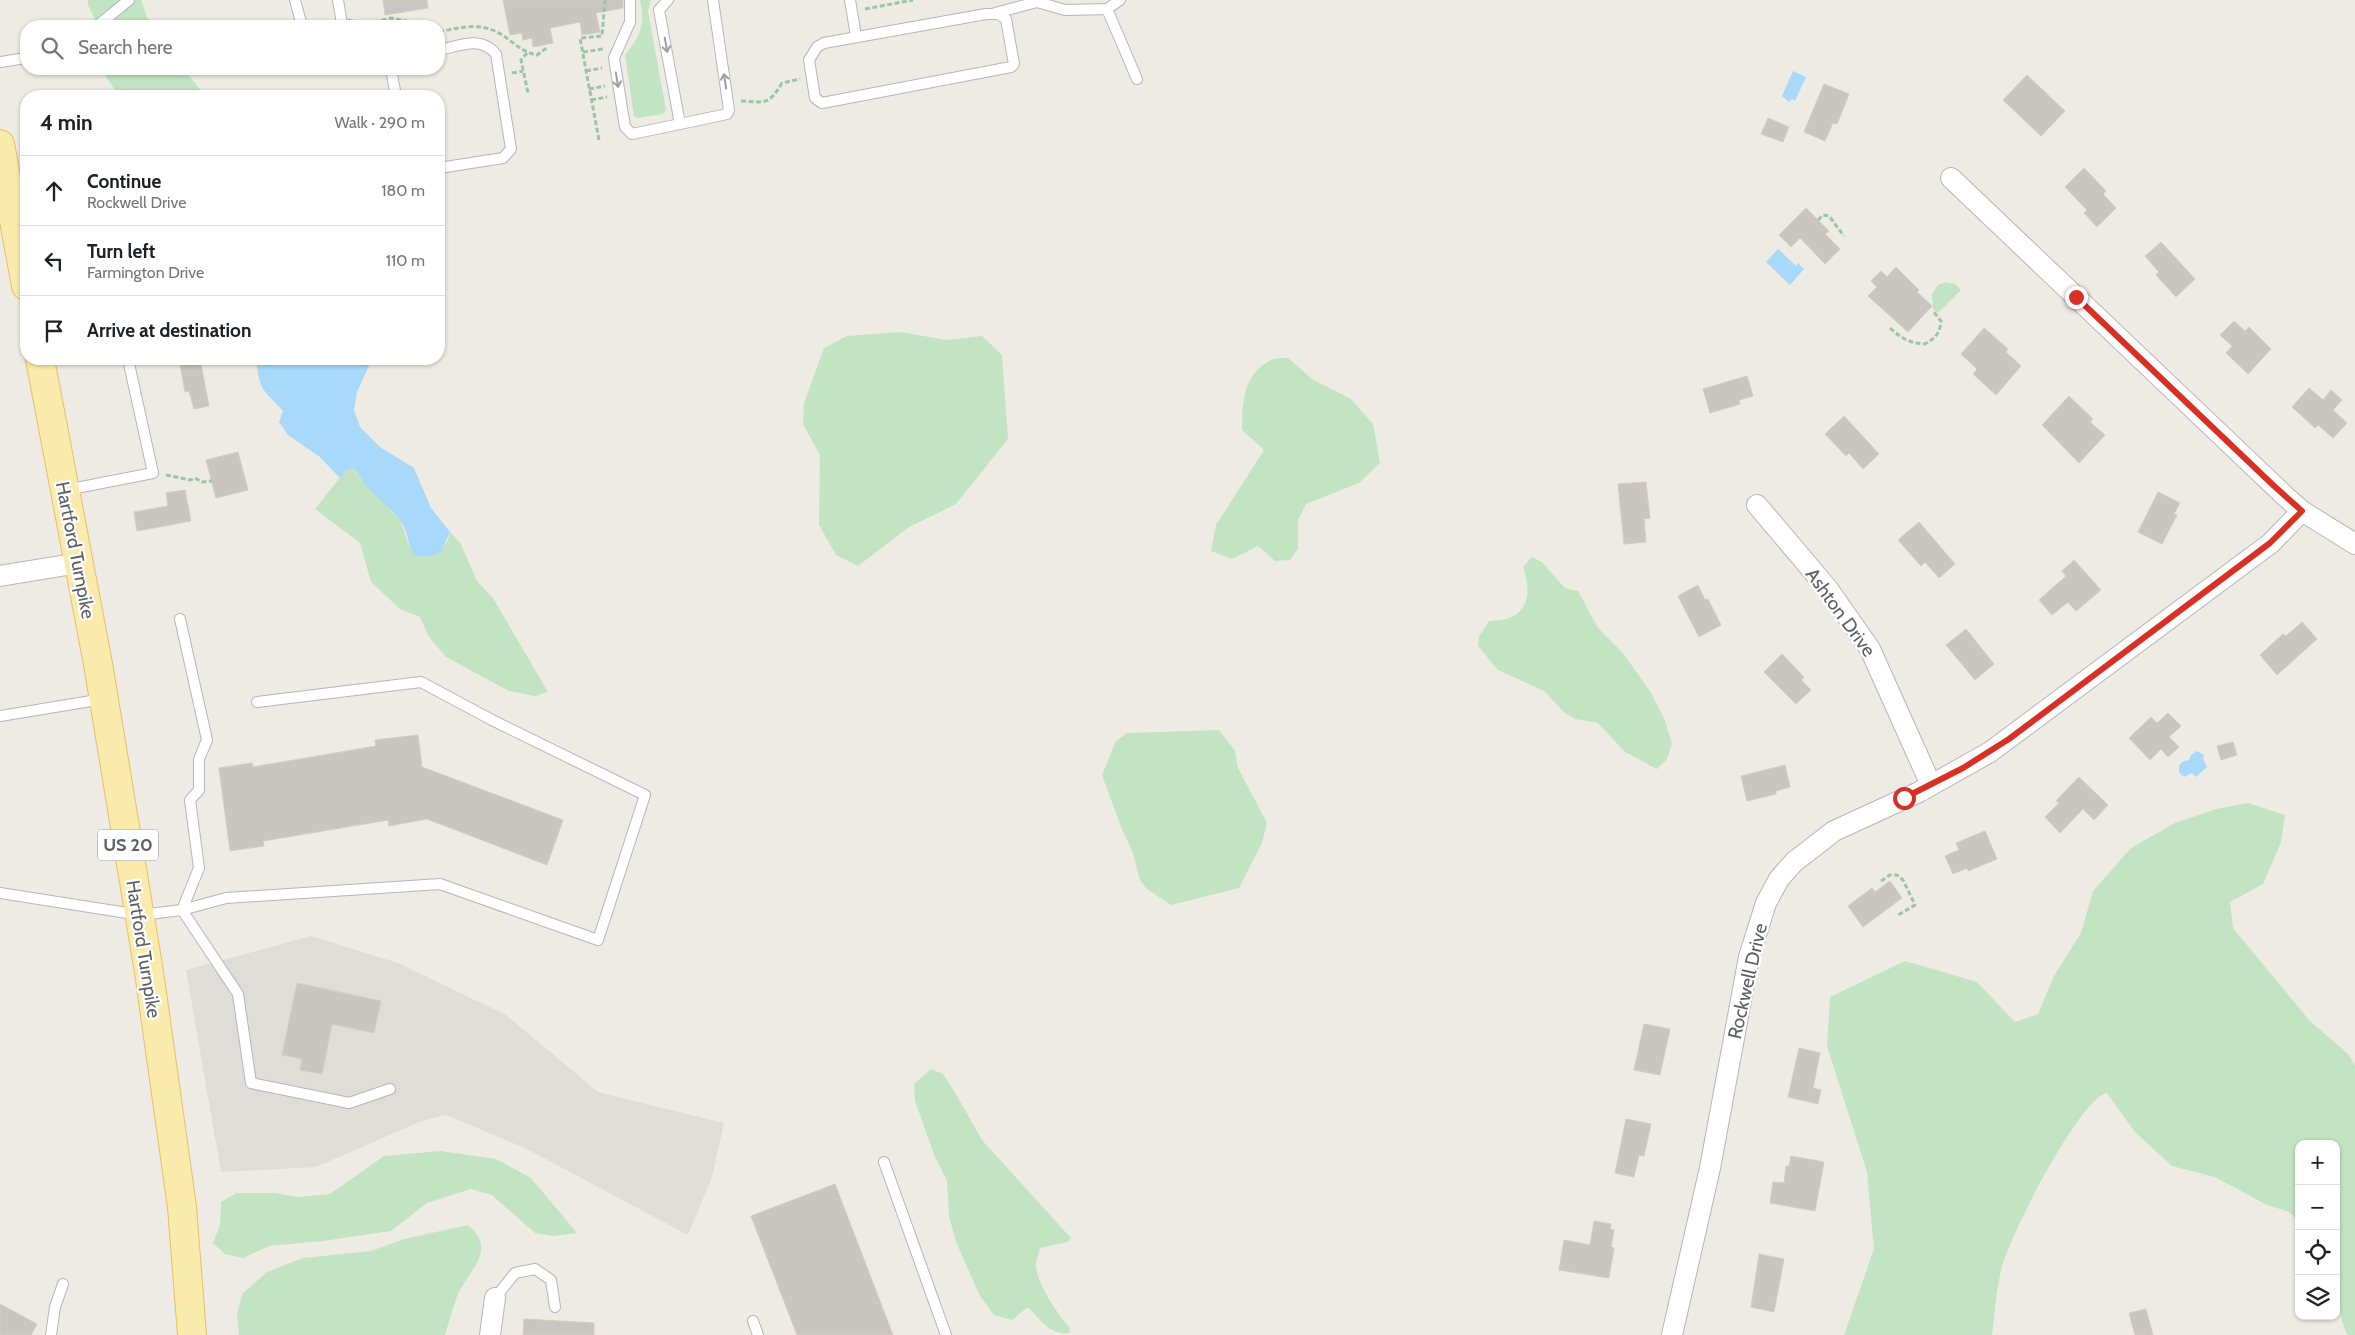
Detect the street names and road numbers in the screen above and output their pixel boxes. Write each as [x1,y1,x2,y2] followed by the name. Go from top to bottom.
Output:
[51,479,100,621] street label: Hartford Turnpike
[1801,563,1881,661] street label: Ashton Drive
[98,830,158,860] road number: US 20
[121,878,166,1020] street label: Hartford Turnpike
[1723,921,1772,1041] street label: Rockwell Drive

